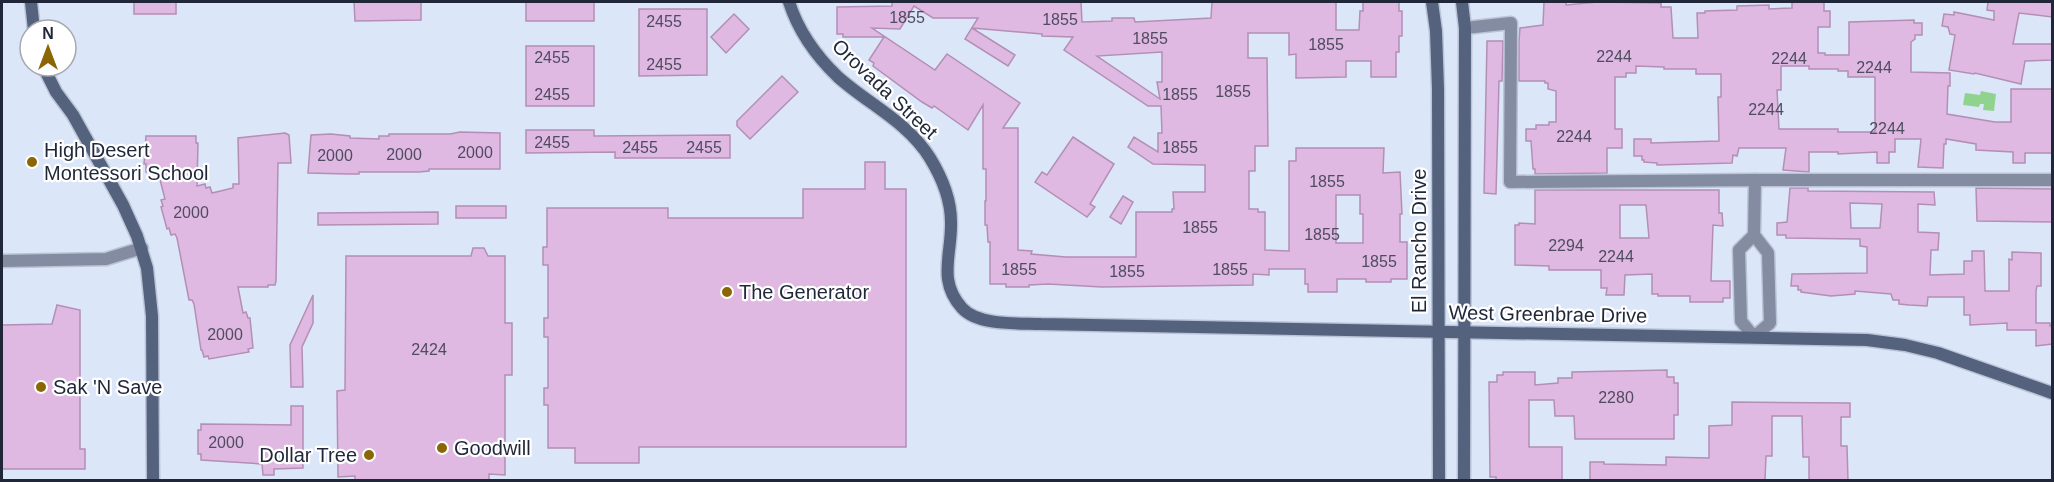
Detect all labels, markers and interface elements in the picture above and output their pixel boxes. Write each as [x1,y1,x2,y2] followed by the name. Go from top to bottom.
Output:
[889,9,925,26] house number: 1855
[1042,11,1078,28] house number: 1855
[646,13,682,30] house number: 2455
[18,18,78,78] north arrow
[42,25,54,42] text: N
[1132,30,1168,47] house number: 1855
[828,35,942,144] street label: Orovada Street
[1308,36,1344,53] house number: 1855
[1596,48,1632,65] house number: 2244
[534,49,570,66] house number: 2455
[1771,50,1807,67] house number: 2244
[646,56,682,73] house number: 2455
[1856,59,1892,76] house number: 2244
[1215,83,1251,100] house number: 1855
[534,86,570,103] house number: 2455
[1162,86,1198,103] house number: 1855
[1748,101,1784,118] house number: 2244
[1869,120,1905,137] house number: 2244
[1556,128,1592,145] house number: 2244
[534,134,570,151] house number: 2455
[44,139,209,184] place label: High Desert Montessori School
[622,139,658,156] house number: 2455
[686,139,722,156] house number: 2455
[1162,139,1198,156] house number: 1855
[457,144,493,161] house number: 2000
[386,146,422,163] house number: 2000
[317,147,353,164] house number: 2000
[25,155,39,169] marker: High Desert Montessori School
[1408,169,1430,313] street label: El Rancho Drive
[1309,173,1345,190] house number: 1855
[173,204,209,221] house number: 2000
[1182,219,1218,236] house number: 1855
[1304,226,1340,243] house number: 1855
[1548,237,1584,254] house number: 2294
[1598,248,1634,265] house number: 2244
[1361,253,1397,270] house number: 1855
[1001,261,1037,278] house number: 1855
[1212,261,1248,278] house number: 1855
[1109,263,1145,280] house number: 1855
[739,281,869,303] place label: The Generator
[720,285,734,299] marker: The Generator
[1449,301,1647,327] street label: West Greenbrae Drive
[207,326,243,343] house number: 2000
[411,341,447,358] house number: 2424
[53,376,162,398] place label: Sak 'N Save
[34,380,48,394] marker: Sak 'N Save
[1598,389,1634,406] house number: 2280
[208,434,244,451] house number: 2000
[454,437,531,459] place label: Goodwill
[435,441,449,455] marker: Goodwill
[259,444,357,466] place label: Dollar Tree
[362,448,376,462] marker: Dollar Tree

